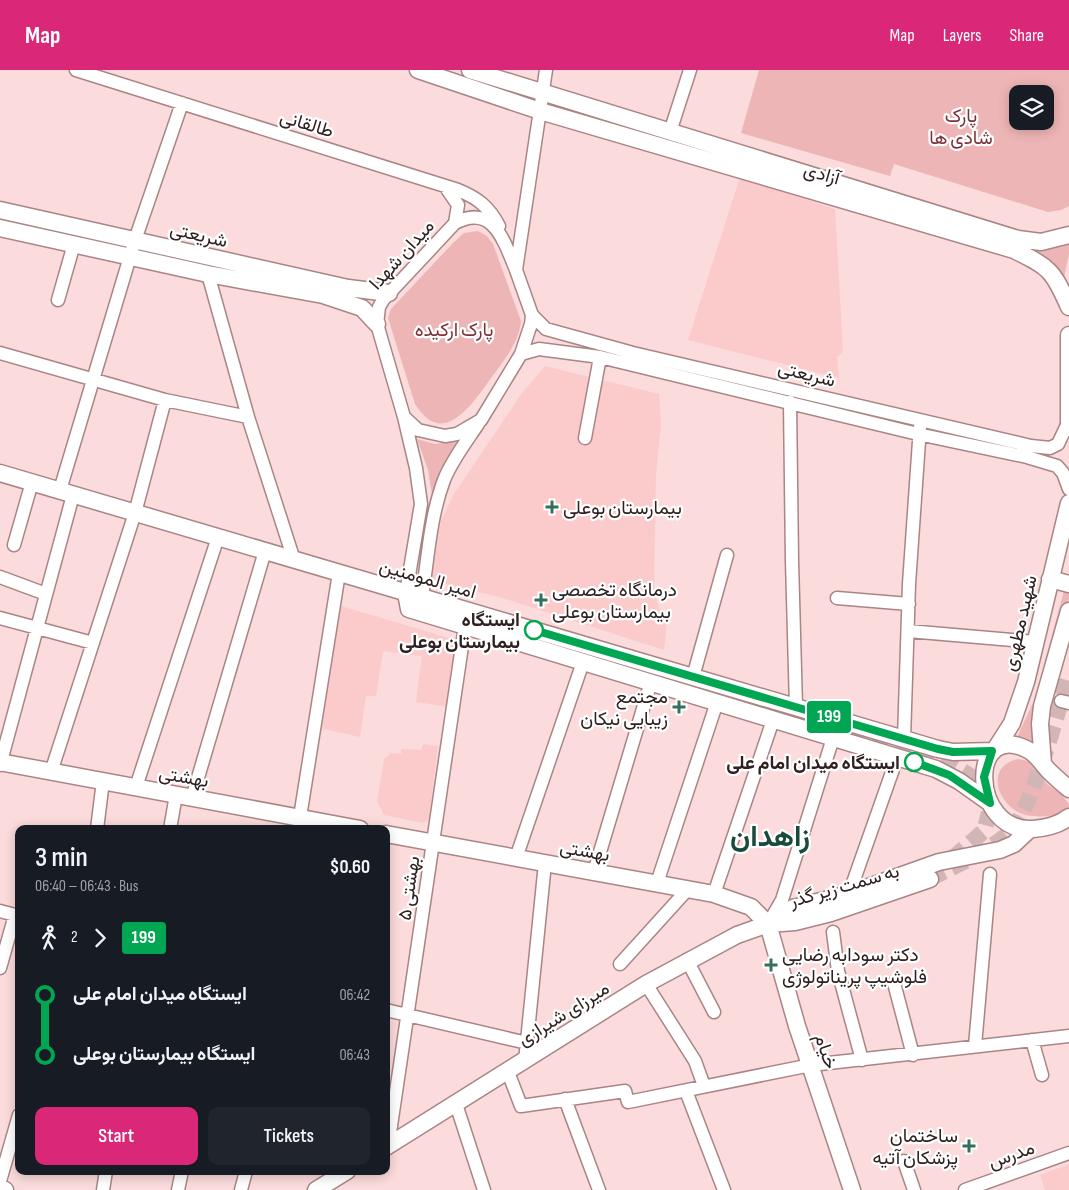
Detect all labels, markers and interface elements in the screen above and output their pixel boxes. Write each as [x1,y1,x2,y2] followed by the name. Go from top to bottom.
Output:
[25,21,60,50] text: Map
[890,25,915,46] text: Map
[943,25,982,46] text: Layers
[1010,25,1044,46] text: Share
[1009,85,1054,130] map controls
[1009,85,1054,130] button: layers
[277,105,336,143] street label: طالقانی
[929,105,993,150] park label: پارک شادی ها
[801,158,844,191] street label: آزادی
[365,215,440,295] street label: میدان شهدا
[168,218,230,253] street label: شریعتی
[415,319,493,343] park label: پارک ارکیده
[776,356,838,393] street label: شریعتی
[563,497,682,520] place label: بیمارستان بوعلی
[545,500,559,514] marker: بیمارستان بوعلی
[377,555,479,604] street label: امیر المومنین
[998,573,1043,673] street label: شهید مطهری
[552,579,677,624] place label: درمانگاه تخصصی بیمارستان بوعلی
[534,593,548,607] marker: درمانگاه تخصصی بیمارستان بوعلی
[399,609,520,654] place label: ایستگاه بیمارستان بوعلی
[524,620,544,640] marker: ایستگاه بیمارستان بوعلی
[580,686,668,731] place label: مجتمع زیبایی نیکان
[672,700,686,714] marker: مجتمع زیبایی نیکان
[800,701,858,733] line badge: 199
[817,706,841,727] text: 199
[726,752,900,775] place label: ایستگاه میدان امام علی
[904,752,924,772] marker: ایستگاه میدان امام علی
[157,762,210,793] street label: بهشتی
[730,820,810,855] district label: زاهدان
[558,836,611,867] street label: بهشتی
[35,841,88,874] text: 3 min
[394,855,425,922] street label: بهشتی ۵
[330,856,370,879] text: $0.60
[786,860,902,913] street label: به سمت زیر گذر
[35,877,138,896] text: 06:40 – 06:43 · Bus
[35,924,63,952] icon: walk
[86,924,114,952] icon: forward
[132,927,156,948] text: 199
[71,928,78,947] text: 2
[782,944,927,990] place label: دکتر سودابه رضایی فلوشیپ پریناتولوژی
[764,958,778,972] marker: دکتر سودابه رضایی فلوشیپ پریناتولوژی
[514,977,614,1051] street label: میرزای شیرازی
[73,983,247,1006] text: ایستگاه میدان امام علی
[339,986,370,1005] text: 06:42
[809,1031,842,1072] street label: خیام
[73,1043,256,1066] text: ایستگاه بیمارستان بوعلی
[339,1046,370,1065] text: 06:43
[35,1107,198,1165] button: Start
[208,1107,370,1165] button: Tickets
[872,1125,958,1171] place label: ساختمان پزشکان آتیه
[985,1136,1038,1174] street label: مدرس
[962,1139,976,1153] marker: ساختمان پزشکان آتیه

